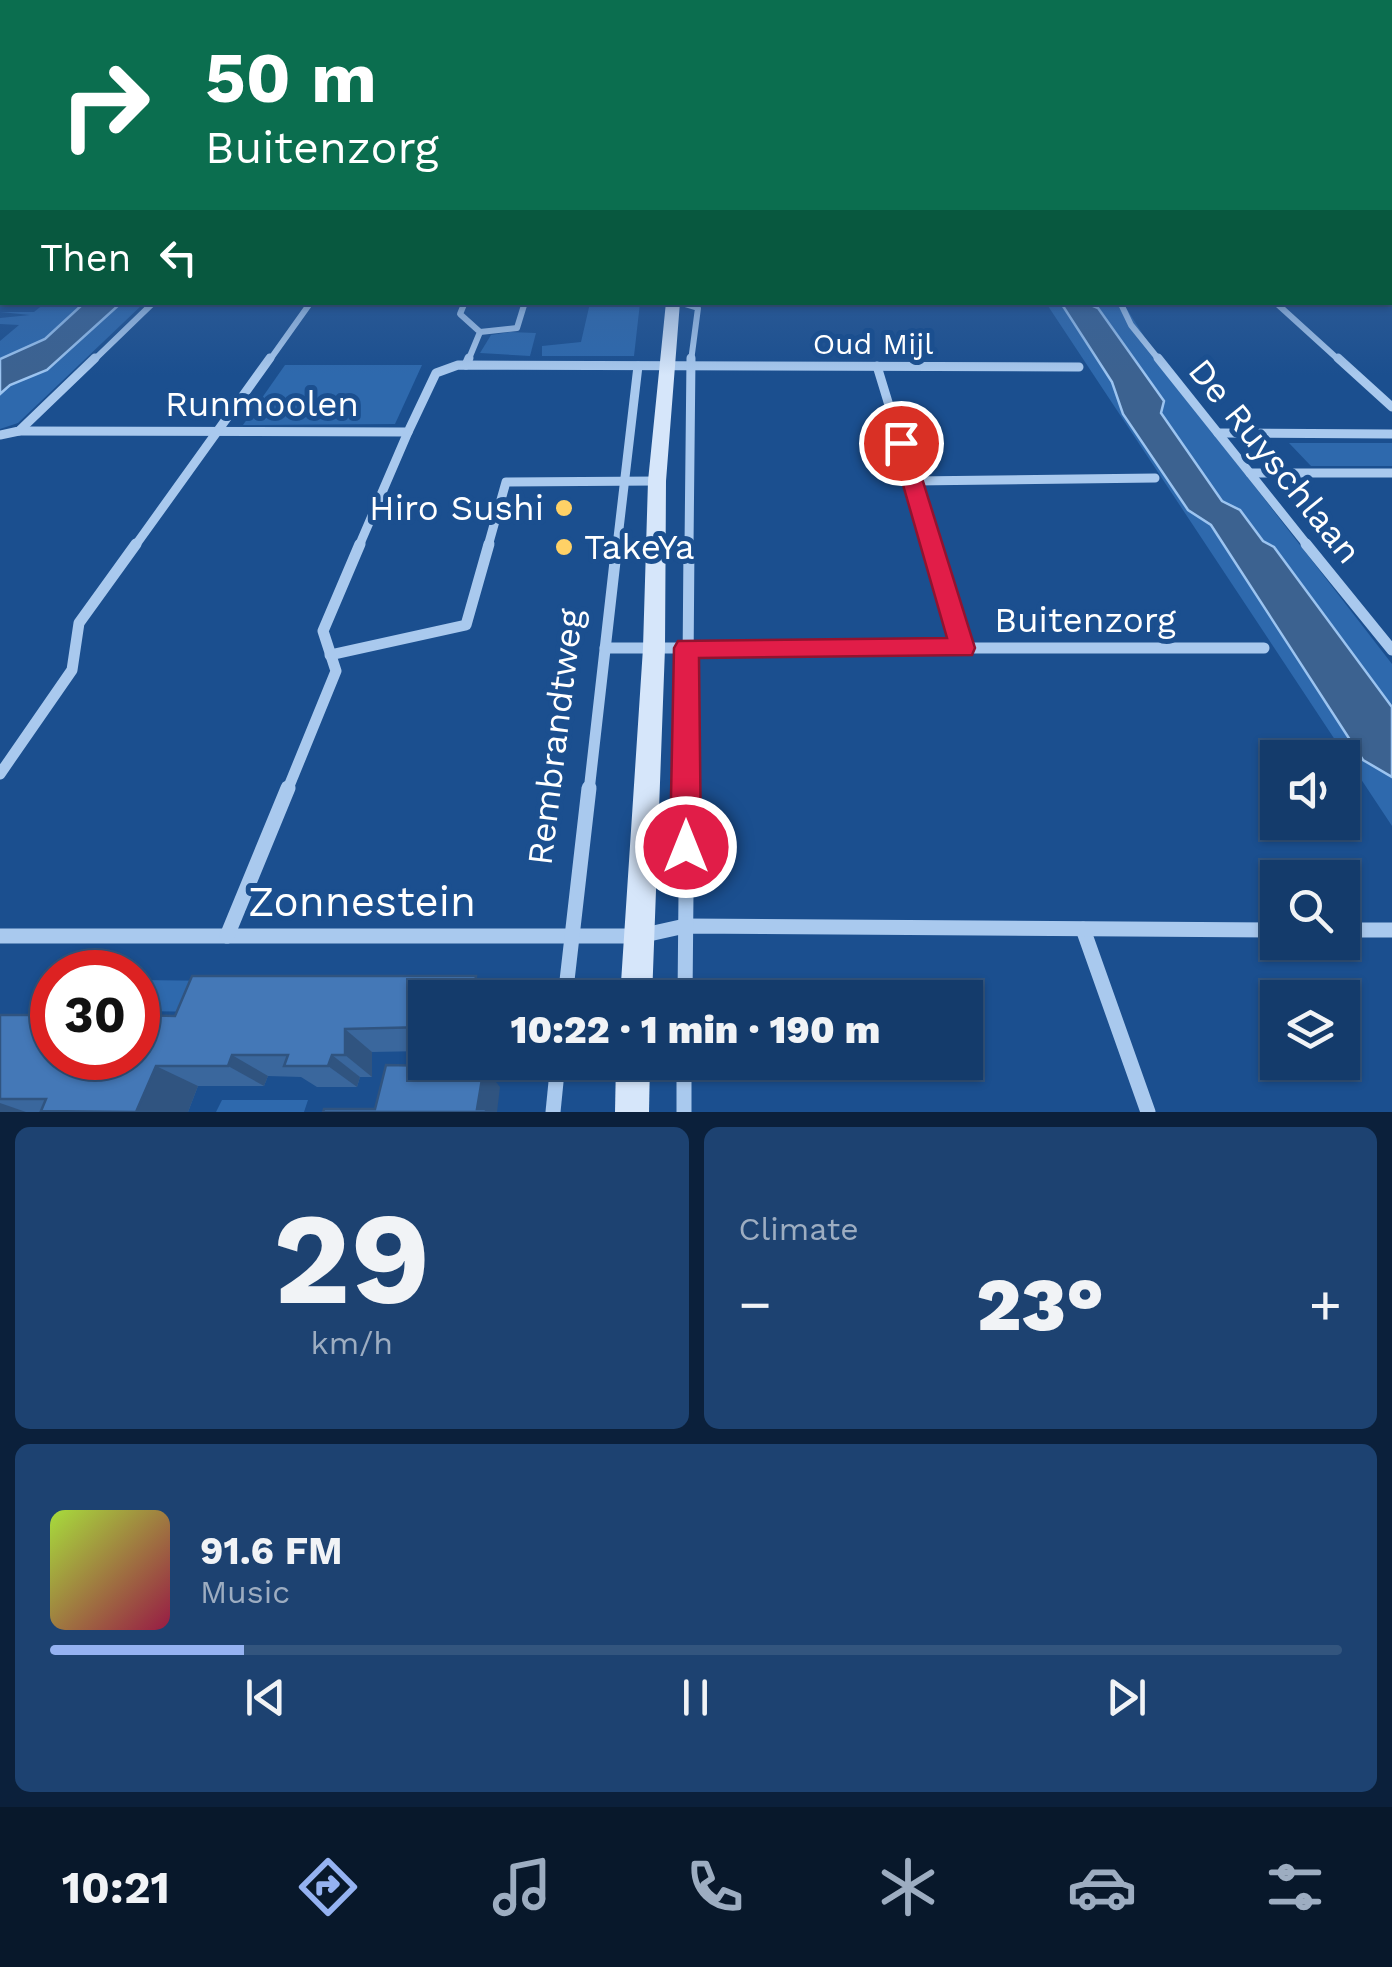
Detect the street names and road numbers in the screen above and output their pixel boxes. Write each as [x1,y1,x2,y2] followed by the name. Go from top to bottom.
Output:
[813,326,933,361] street label: Oud Mijl
[1180,350,1370,572] street label: De Ruyschlaan
[165,383,359,425] street label: Runmoolen
[994,599,1176,641] street label: Buitenzorg
[518,606,592,867] street label: Rembrandtweg
[248,877,476,926] street label: Zonnestein

